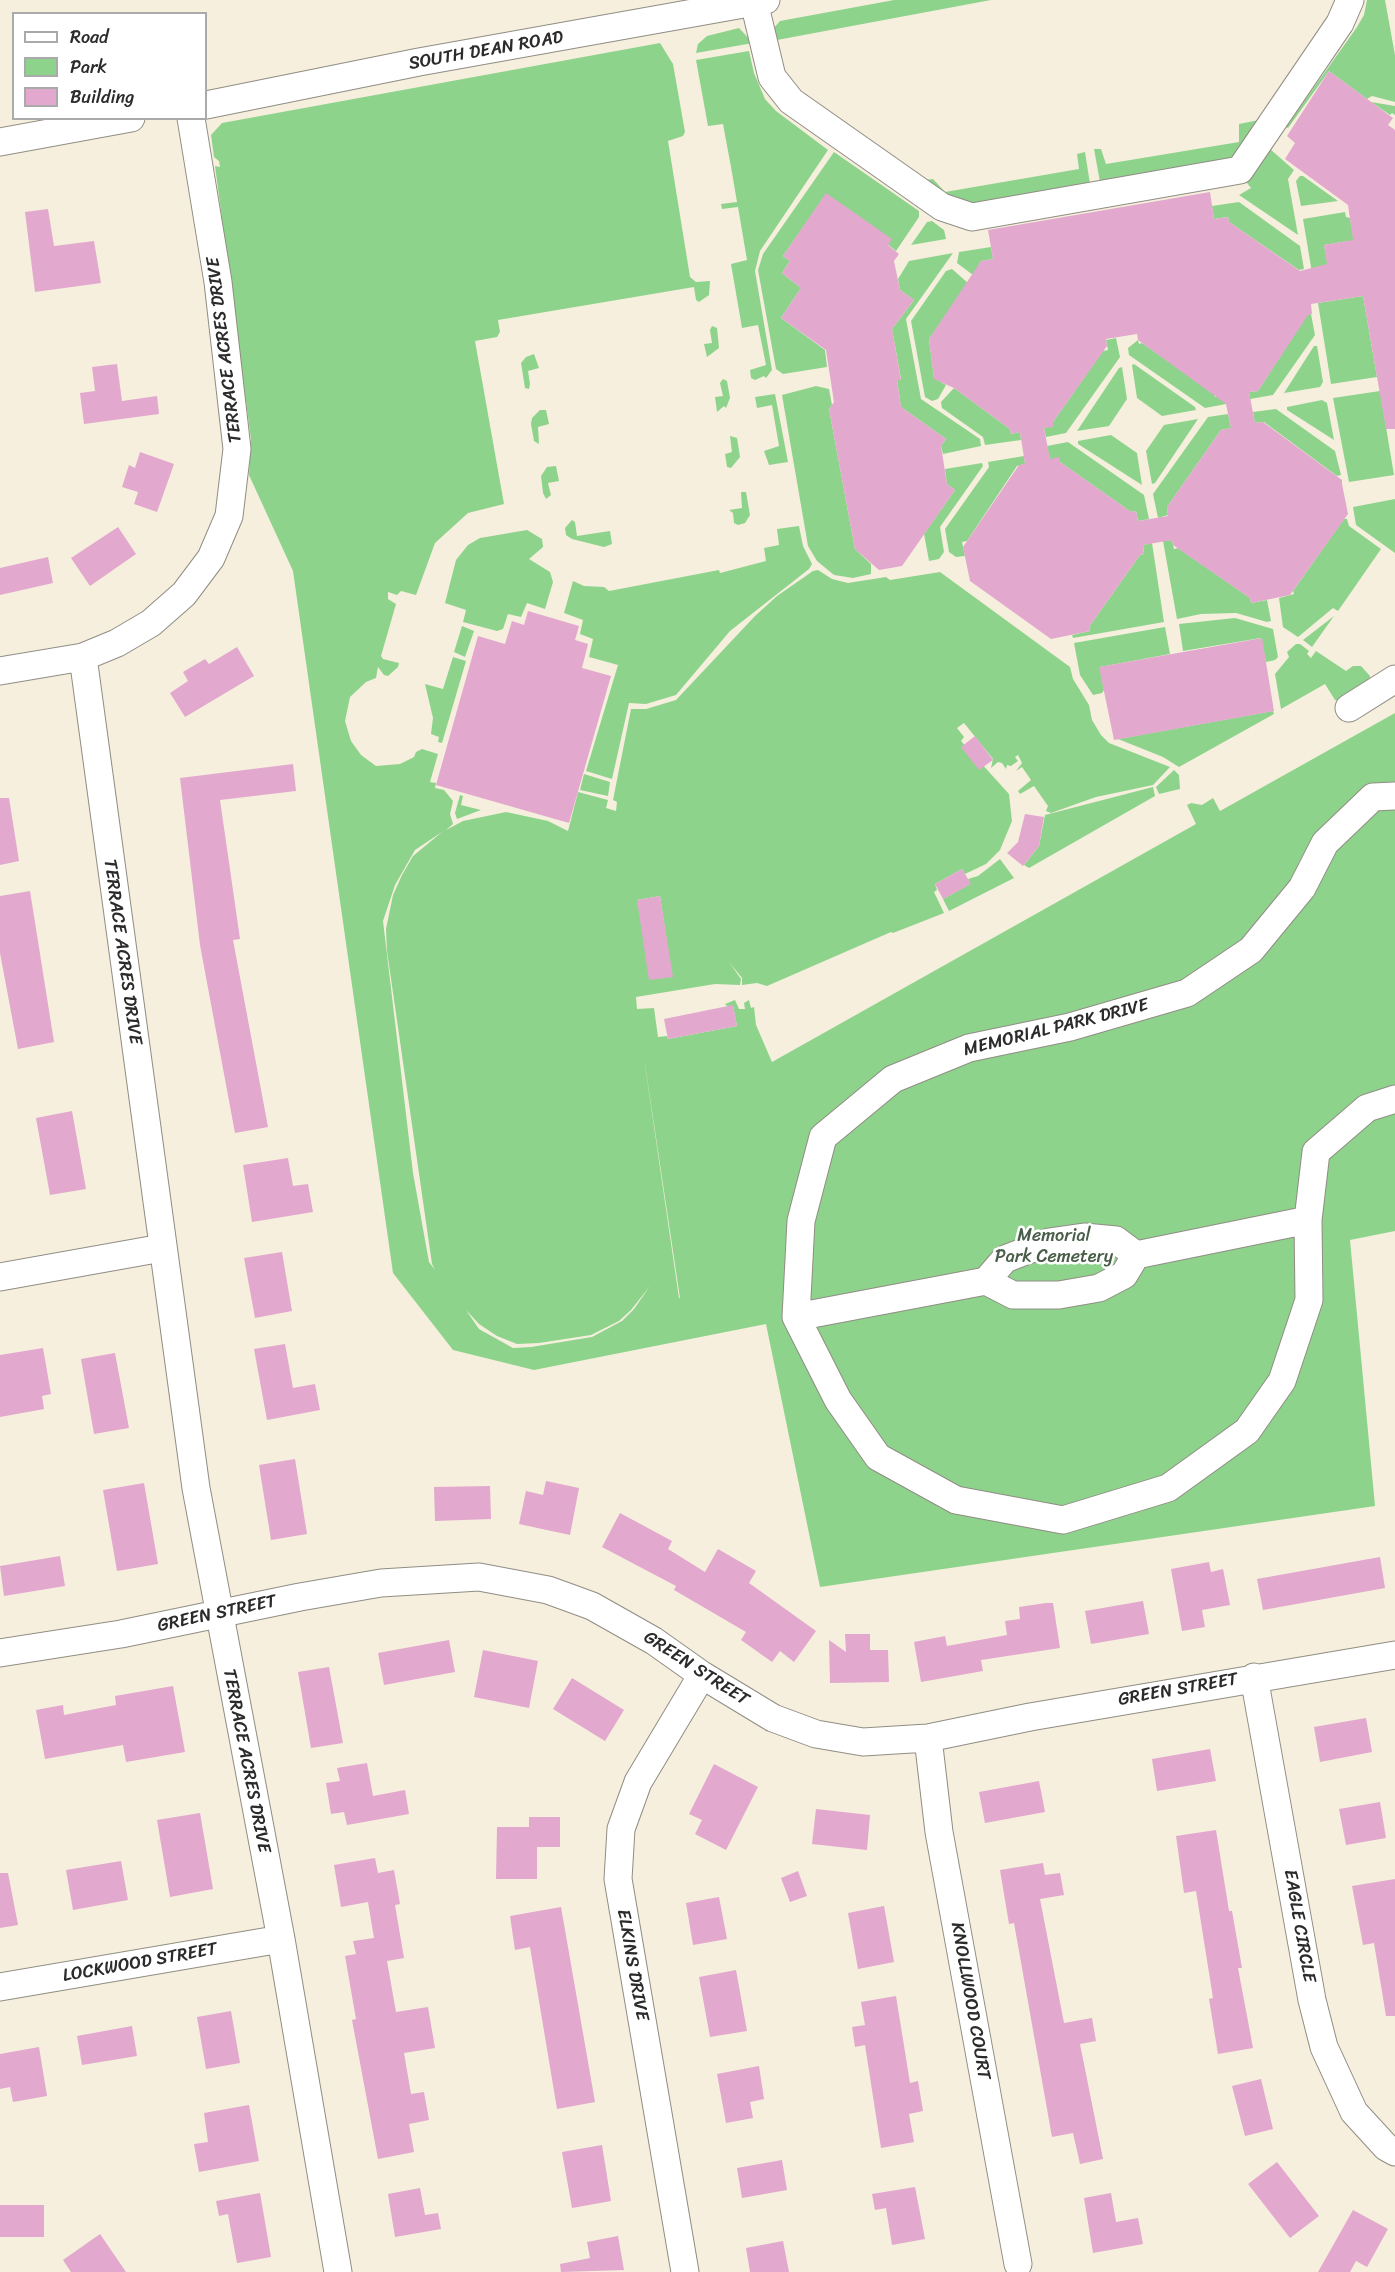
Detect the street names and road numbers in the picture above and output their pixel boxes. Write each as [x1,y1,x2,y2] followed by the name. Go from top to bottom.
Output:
[407,27,565,75] street label: SOUTH DEAN ROAD
[203,256,247,444] street label: TERRACE ACRES DRIVE
[98,858,146,1046] street label: TERRACE ACRES DRIVE
[961,995,1151,1061] street label: MEMORIAL PARK DRIVE
[156,1591,278,1637] street label: GREEN STREET
[639,1627,753,1711] street label: GREEN STREET
[218,1667,274,1855] street label: TERRACE ACRES DRIVE
[1117,1669,1239,1711] street label: GREEN STREET
[1278,1868,1320,1984] street label: EAGLE CIRCLE
[612,1908,652,2022] street label: ELKINS DRIVE
[946,1921,994,2081] street label: KNOLLWOOD COURT
[61,1939,219,1987] street label: LOCKWOOD STREET

